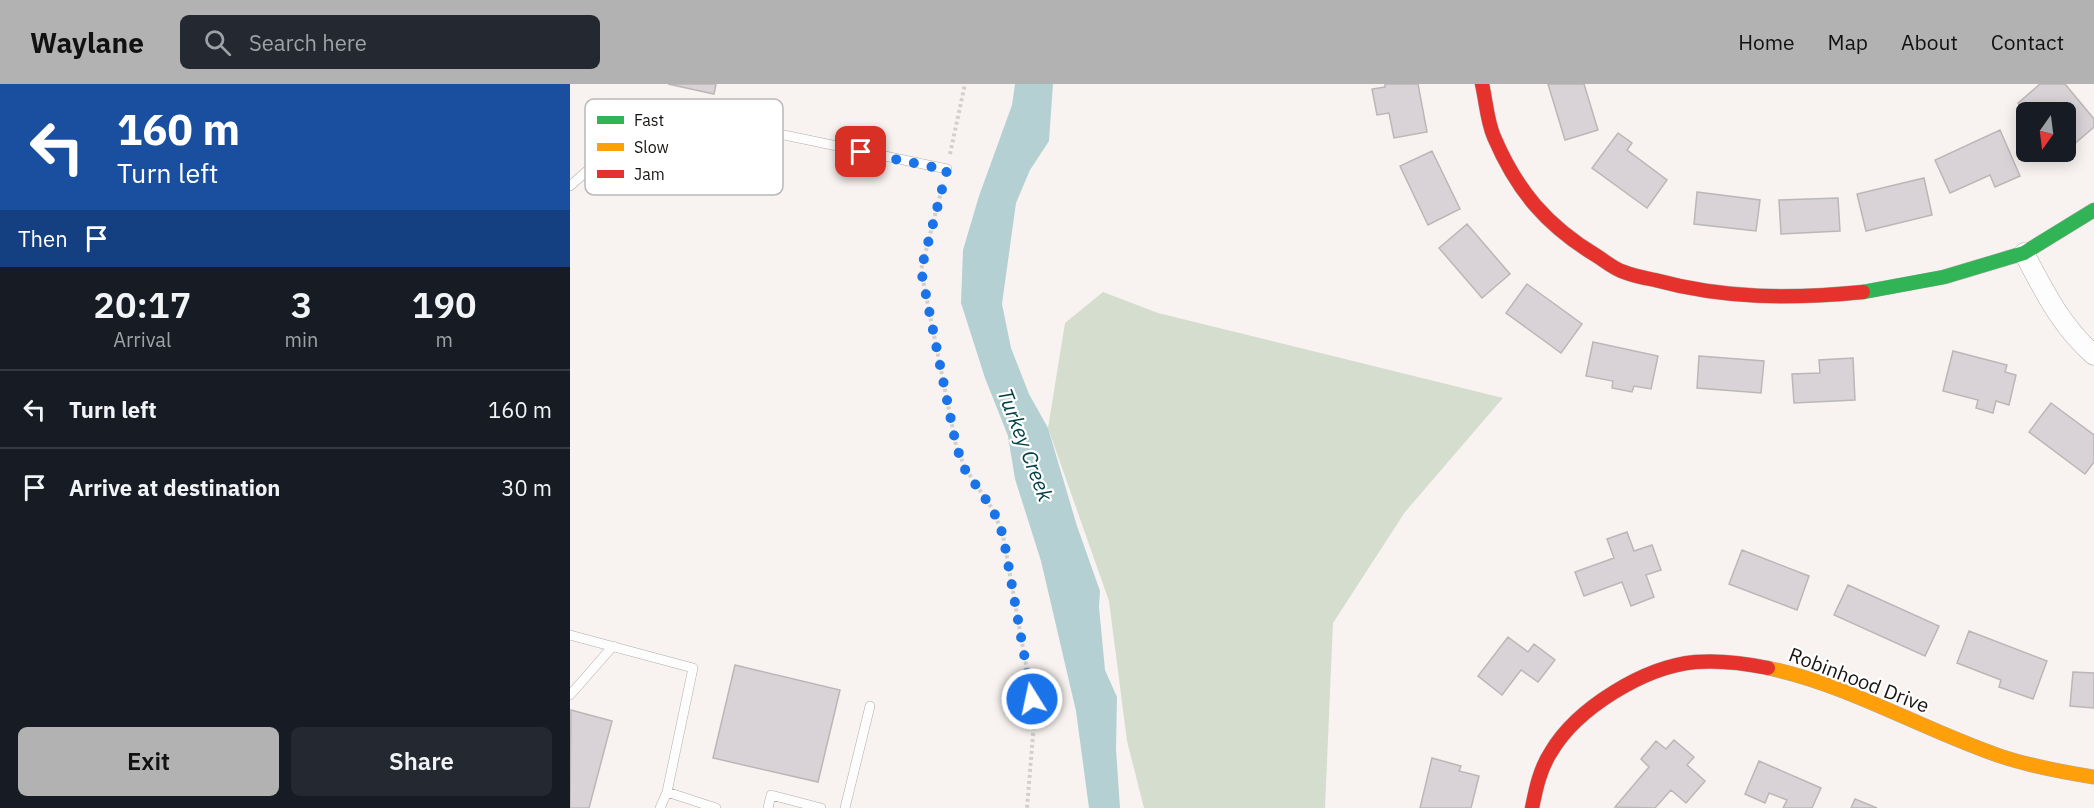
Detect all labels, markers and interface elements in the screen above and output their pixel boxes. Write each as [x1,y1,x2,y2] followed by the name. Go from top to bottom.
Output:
[180,15,600,69] search box
[30,24,144,61] text: Waylane
[201,26,234,59] icon: search
[249,28,367,57] text: Search here
[1738,28,1795,56] text: Home
[1828,28,1868,56] text: Map
[1901,28,1958,56] text: About
[1991,28,2064,56] text: Contact
[585,99,783,195] legend
[117,102,240,157] text: 160 m
[2016,102,2076,162] north arrow
[2016,102,2076,162] map controls
[18,108,96,186] icon: left
[634,110,664,130] text: Fast
[835,126,886,177] pin
[844,135,877,168] icon: arrive
[634,137,669,157] text: Slow
[117,155,218,190] text: Turn left
[634,164,665,184] text: Jam
[80,222,113,255] icon: arrive
[18,224,68,253] text: Then
[93,281,191,328] text: 20:17
[291,281,312,328] text: 3
[412,281,477,328] text: 190
[113,326,171,353] text: Arrival
[285,326,318,353] text: min
[435,326,453,353] text: m
[992,384,1061,506] water label: Turkey Creek
[18,393,51,426] icon: left
[69,395,157,424] text: Turn left
[488,395,552,424] text: 160 m
[18,471,51,504] icon: arrive
[69,473,280,502] text: Arrive at destination
[501,473,552,502] text: 30 m
[1785,640,1933,719] street label: Robinhood Drive
[1000,667,1064,731] position arrow
[18,727,279,796] button: Exit
[291,727,552,796] button: Share

